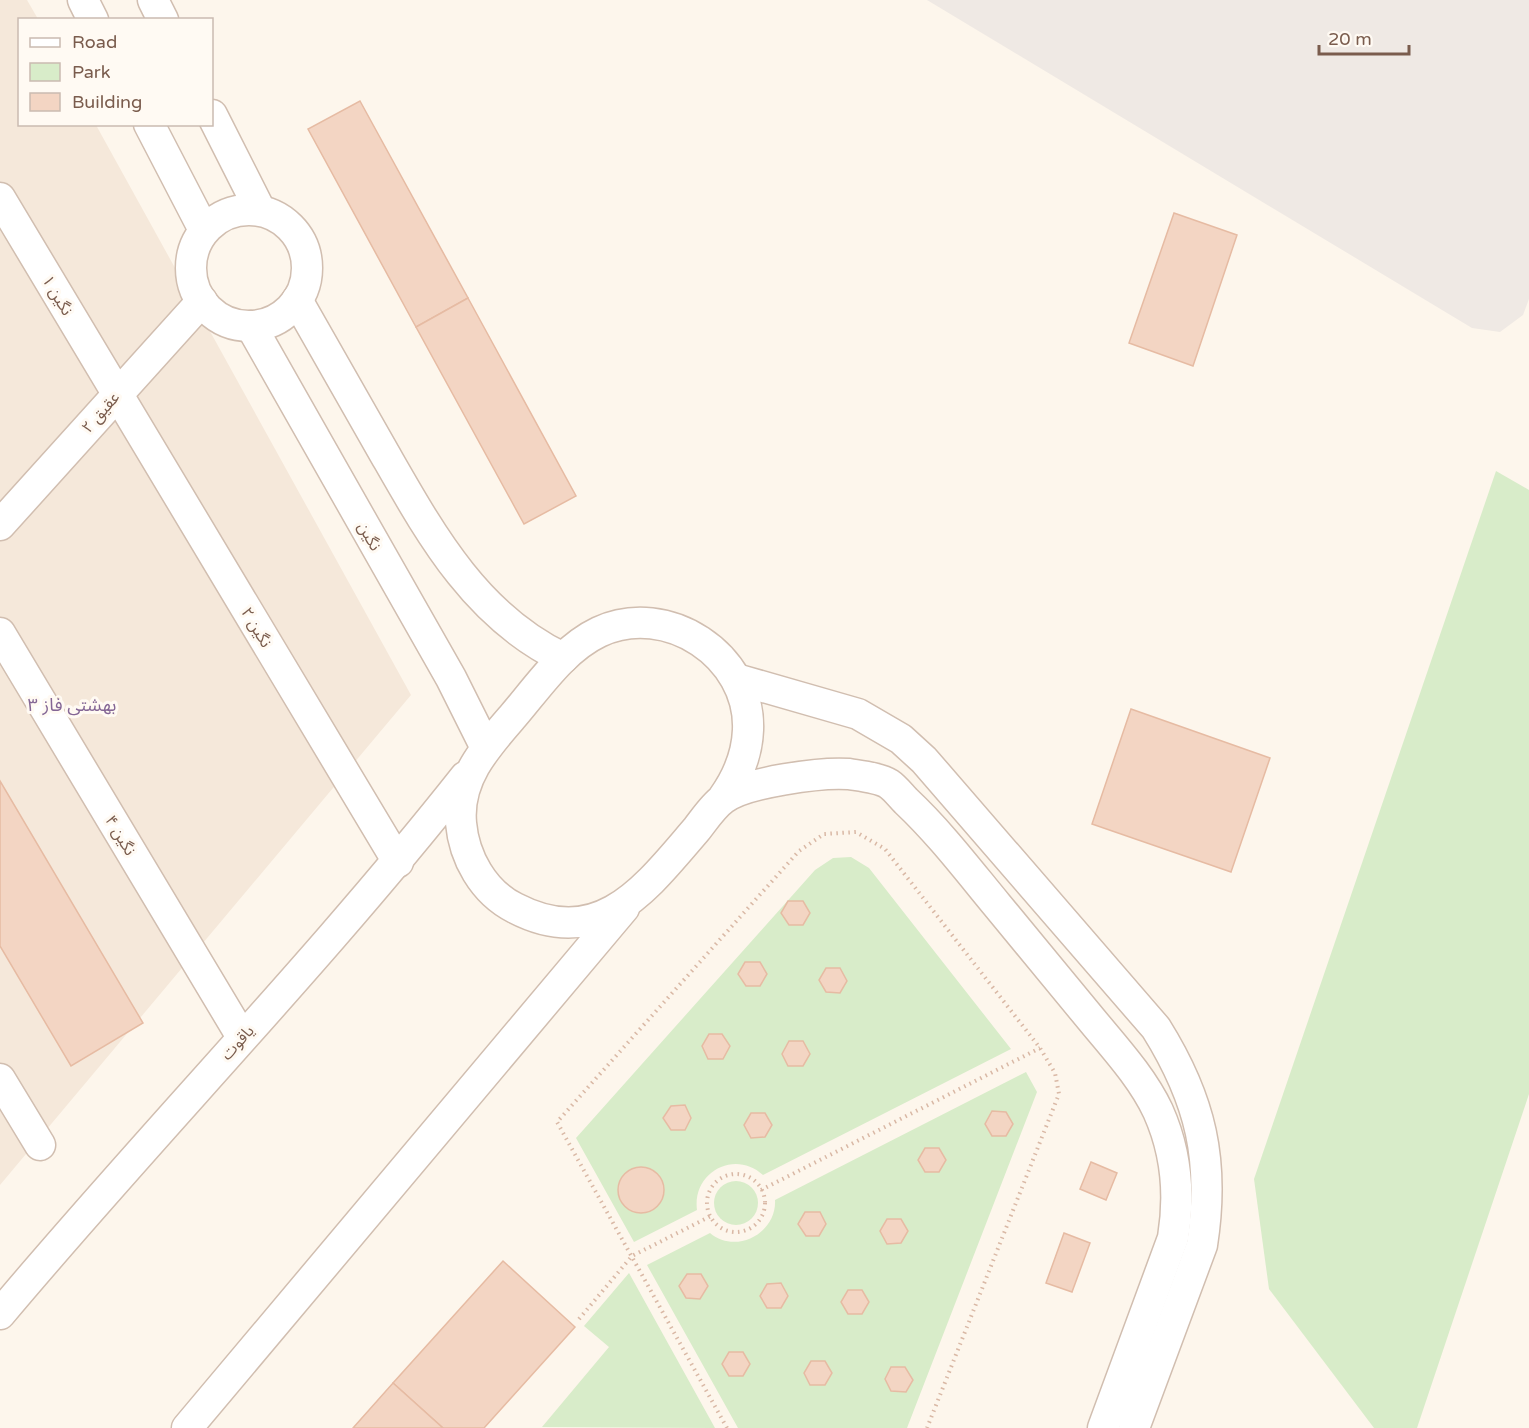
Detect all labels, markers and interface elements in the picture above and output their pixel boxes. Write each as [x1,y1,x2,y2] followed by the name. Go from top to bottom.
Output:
[18,18,213,126] legend
[1319,18,1409,56] scale bar
[1328,28,1372,50] text: 20 m
[72,31,117,53] text: Road
[72,61,111,83] text: Park
[72,91,142,113] text: Building
[37,272,77,319] street label: نگین ۱
[77,388,124,437] street label: عقیق ۲
[353,518,385,555] street label: نگین
[236,604,276,651] street label: نگین ۲
[28,694,116,716] district label: بهشتی فاز ۳
[100,812,140,859] street label: نگین ۴
[217,1021,259,1064] street label: یاقوت

